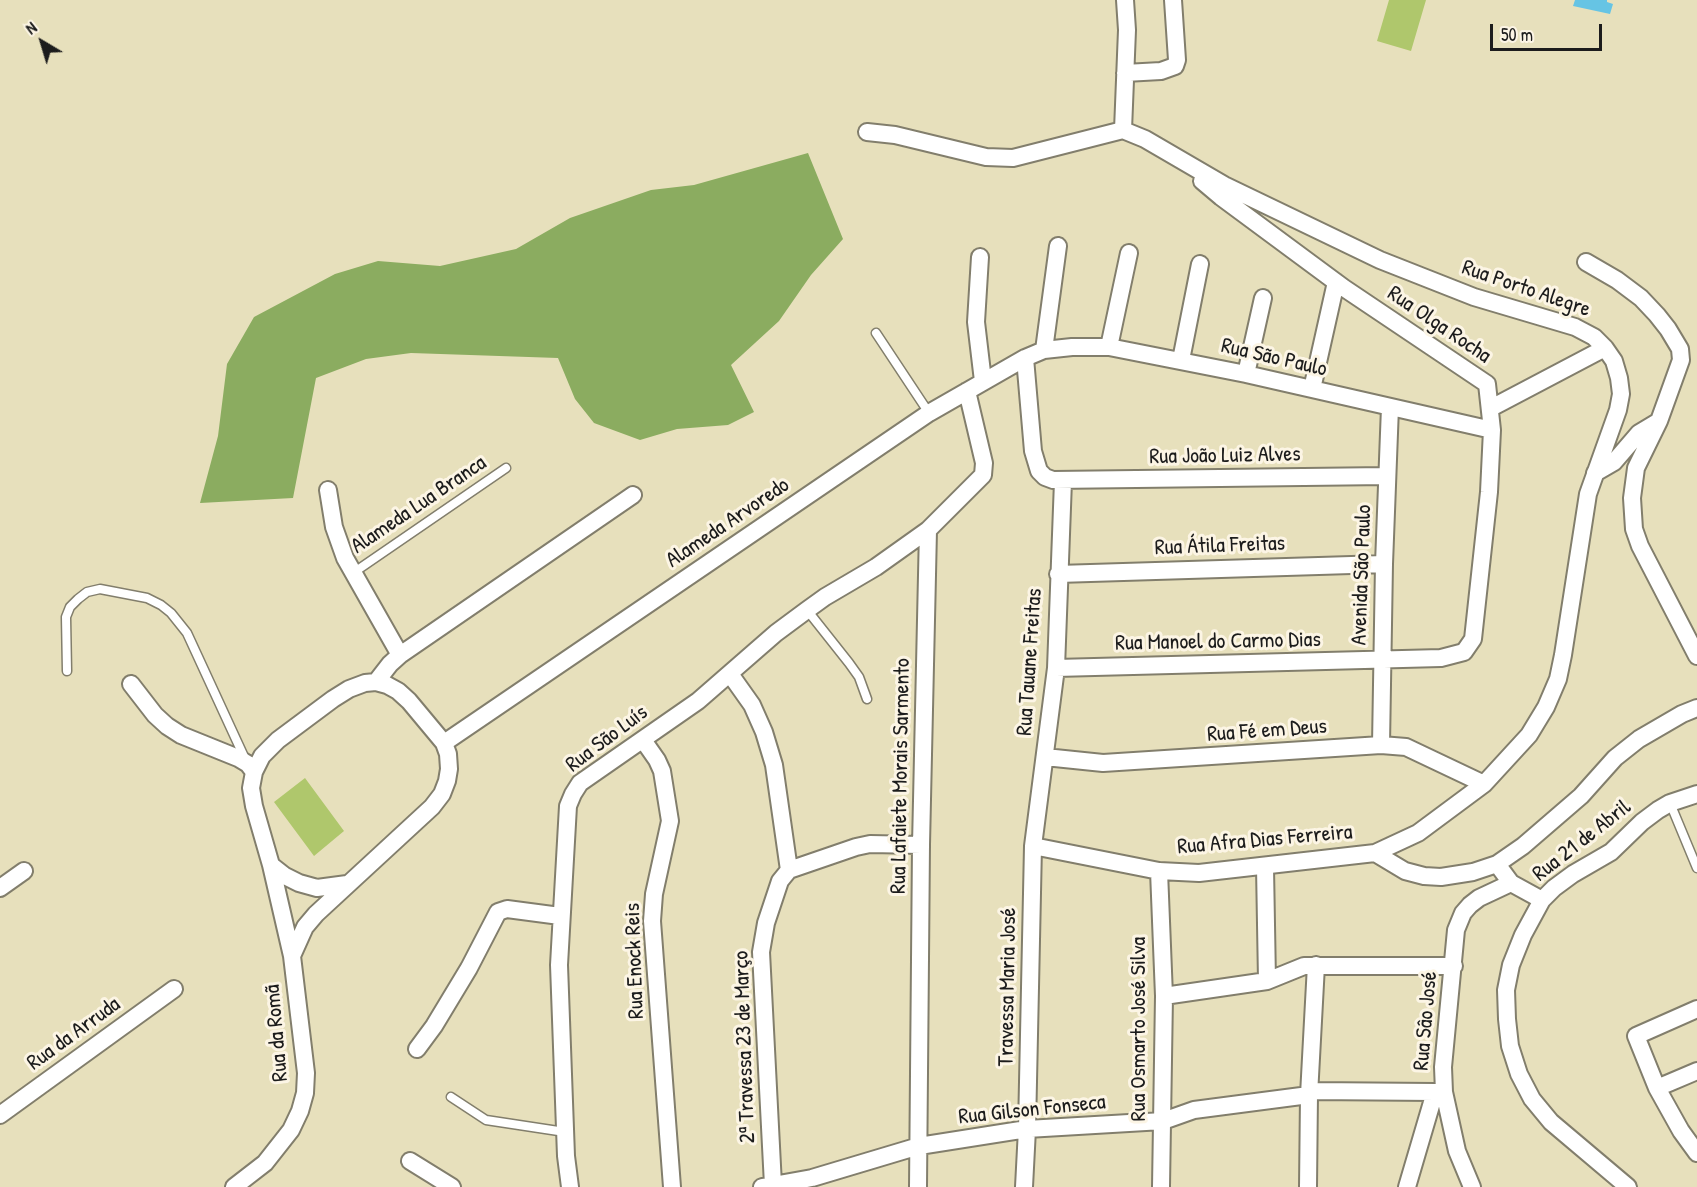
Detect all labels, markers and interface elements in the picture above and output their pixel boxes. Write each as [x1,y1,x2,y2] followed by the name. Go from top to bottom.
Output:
[12,12,72,72] north arrow
[1493,12,1606,50] scale bar
[21,17,41,39] text: N
[1501,22,1533,47] text: 50 m
[1458,255,1594,323] street label: Rua Porto Alegre
[1382,281,1496,369] street label: Rua Olga Rocha
[1218,333,1330,383] street label: Rua São Paulo
[1149,441,1301,471] street label: Rua João Luiz Alves
[346,450,492,560] street label: Alameda Lua Branca
[661,472,795,574] street label: Alameda Arvoredo
[1346,504,1378,646] street label: Avenida São Paulo
[1154,531,1286,561] street label: Rua Átila Freitas
[1012,587,1048,737] street label: Rua Tauane Freitas
[1115,627,1321,657] street label: Rua Manoel do Carmo Dias
[886,658,916,894] street label: Rua Lafaiete Morais Sarmento
[561,700,653,778] street label: Rua São Luís
[1206,714,1328,748] street label: Rua Fé em Deus
[1528,795,1636,887] street label: Rua 21 de Abril
[1176,819,1354,861] street label: Rua Afra Dias Ferreira
[620,903,650,1019] street label: Rua Enock Reis
[993,907,1023,1067] street label: Travessa Maria José
[1126,937,1152,1121] street label: Rua Osmarto José Silva
[728,950,762,1144] street label: 2ª Travessa 23 de Março
[1409,970,1443,1072] street label: Rua Sâo José
[260,983,294,1083] street label: Rua da Romã
[22,991,126,1077] street label: Rua da Arruda
[957,1089,1107,1131] street label: Rua Gilson Fonseca

